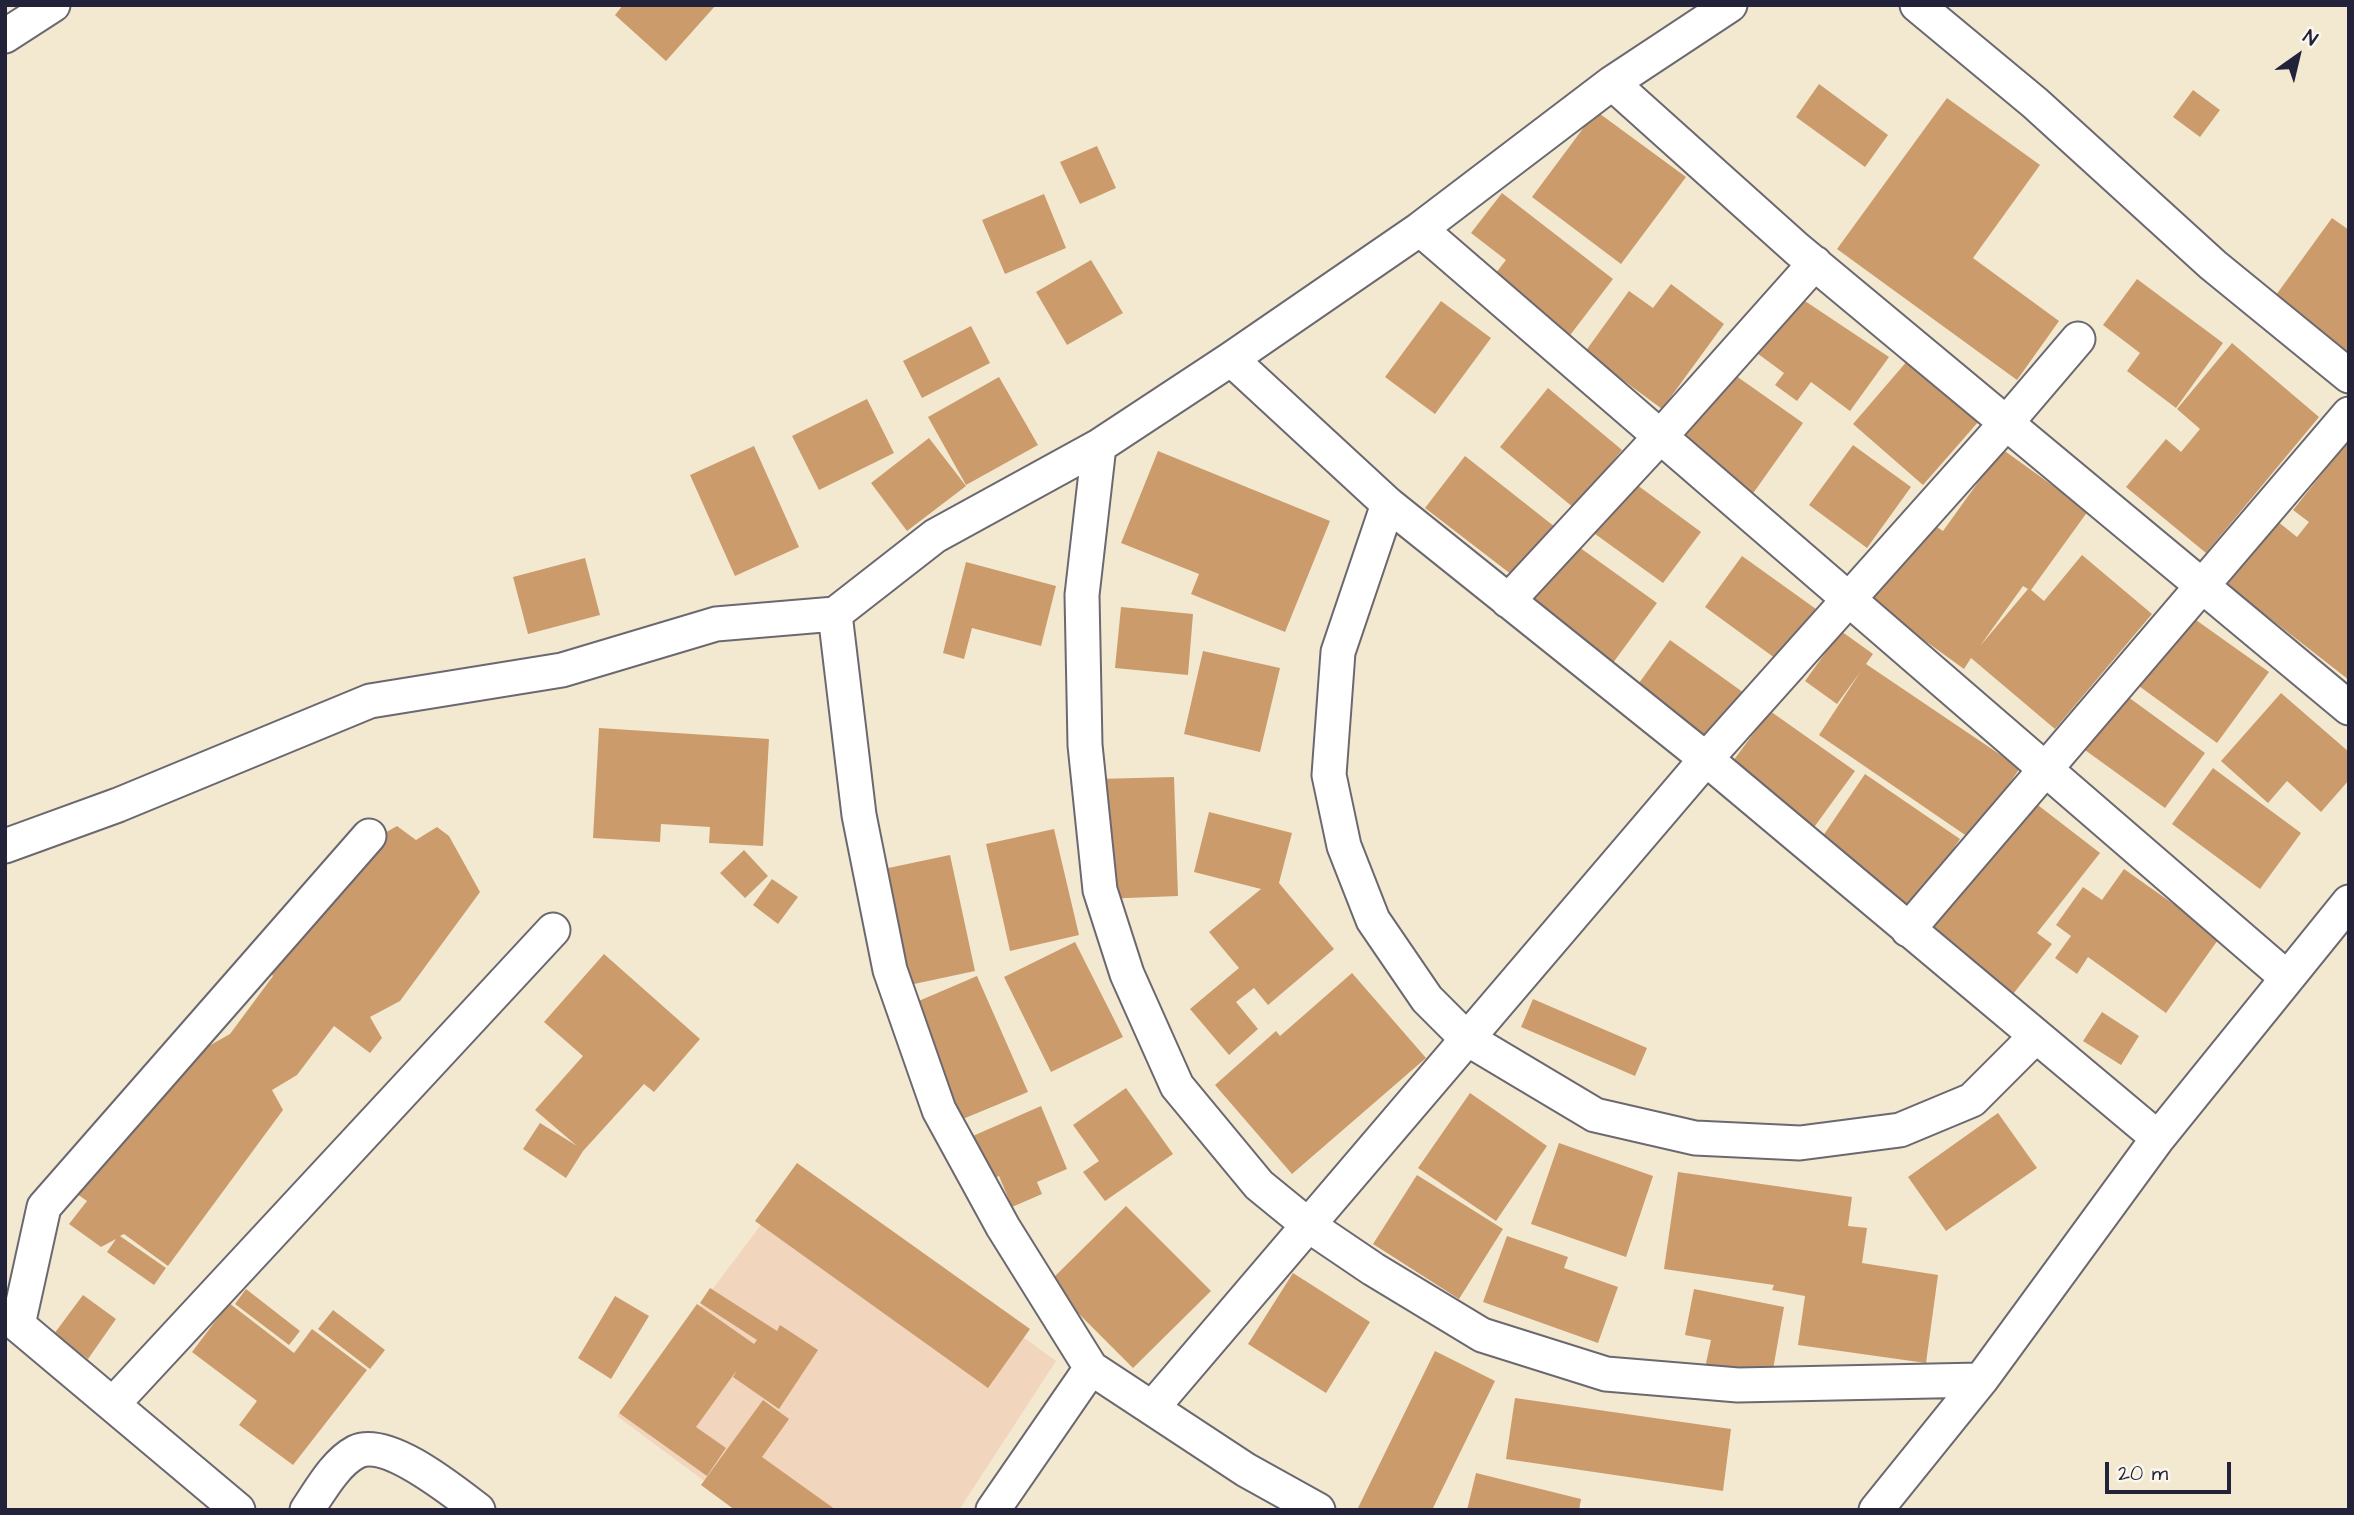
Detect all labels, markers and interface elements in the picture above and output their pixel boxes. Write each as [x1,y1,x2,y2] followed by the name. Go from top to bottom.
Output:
[2263,21,2333,91] north arrow
[2298,24,2323,53] text: N
[2109,1448,2235,1492] scale bar
[2118,1459,2168,1488] text: 20 m

